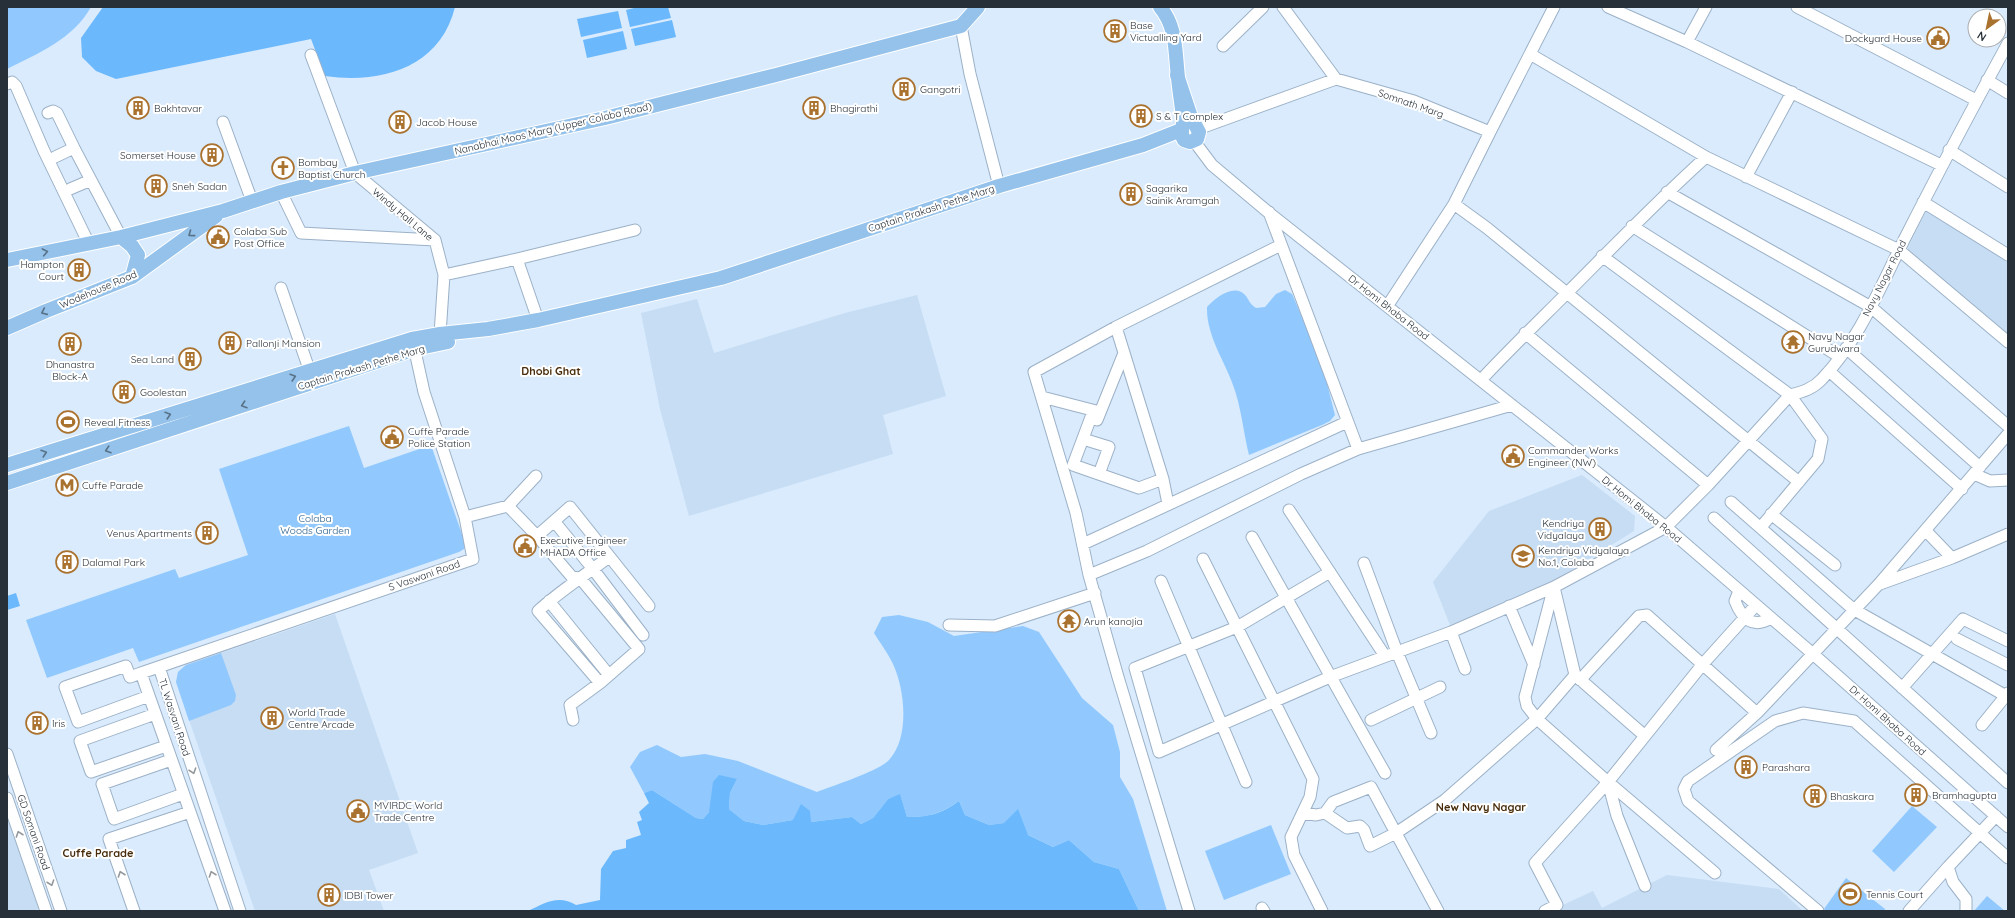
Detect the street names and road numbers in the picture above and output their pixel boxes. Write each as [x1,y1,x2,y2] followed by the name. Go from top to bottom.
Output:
[1376,86,1445,121] street label: Somnath Marg
[453,99,653,158] street label: Nanabhai Moos Marg (Upper Colaba Road)
[866,182,996,235] street label: Captain Prakash Pethe Marg
[370,185,436,244] street label: Windy Hall Lane
[1860,238,1909,319] street label: Navy Nagar Road
[58,267,139,312] street label: Wodehouse Road
[1346,272,1432,343] street label: Dr Homi Bhaba Road
[296,342,426,393] street label: Captain Prakash Pethe Marg
[1599,473,1684,546] street label: Dr Homi Bhaba Road
[387,557,462,594] street label: S Vaswani Road
[156,677,193,758] street label: TL Wasvani Road
[1847,682,1929,758] street label: Dr Homi Bhaba Road
[14,793,53,872] street label: GD Somani Road

